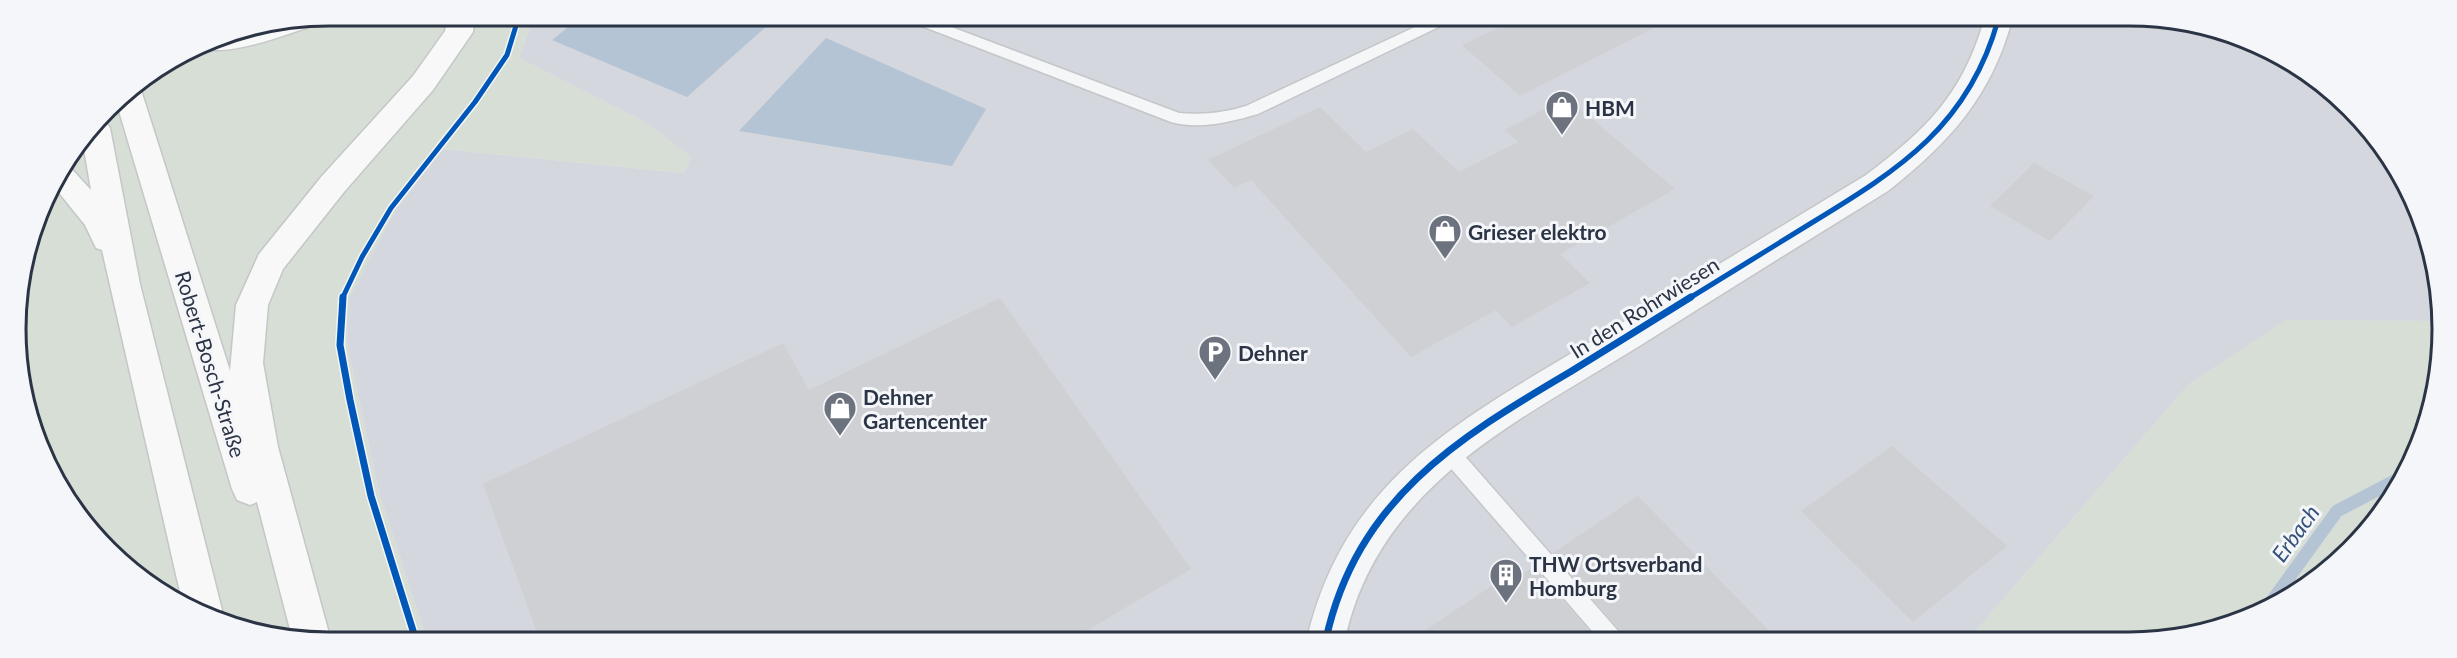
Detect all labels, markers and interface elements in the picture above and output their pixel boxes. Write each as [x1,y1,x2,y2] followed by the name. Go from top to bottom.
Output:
[1544,89,1580,136] shop icon: HBM
[1585,95,1635,120] place label: HBM
[1427,213,1463,260] shop icon: Grieser elektro
[1468,219,1607,244] place label: Grieser elektro
[1565,251,1723,363] street label: In den Rohrwiesen
[171,268,251,460] street label: Robert-Bosch-Straße
[1197,334,1233,381] parking icon: Dehner
[1238,340,1308,365] place label: Dehner
[863,384,987,433] place label: Dehner Gartencenter
[822,390,858,437] shop icon: Dehner Gartencenter
[2265,499,2325,567] water label: Erbach
[1529,551,1702,600] place label: THW Ortsverband Homburg
[1488,557,1524,604] building icon: THW Ortsverband Homburg

